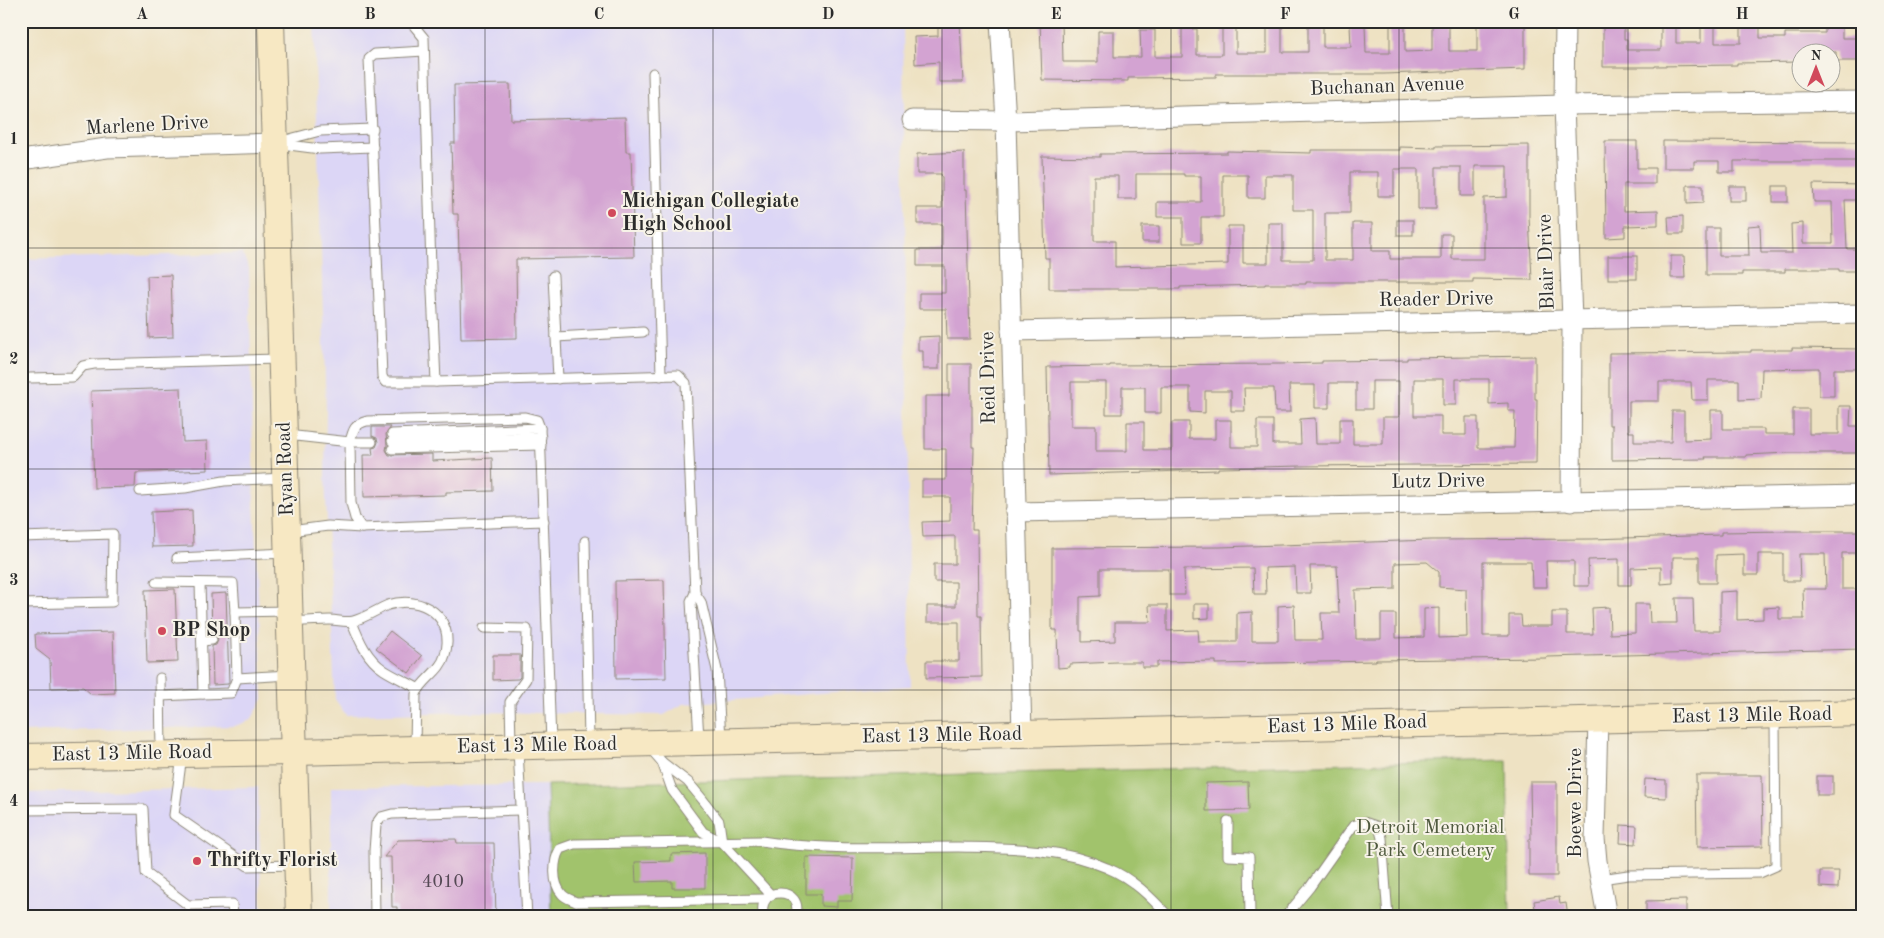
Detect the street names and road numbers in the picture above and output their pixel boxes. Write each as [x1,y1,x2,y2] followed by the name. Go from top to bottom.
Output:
[1309,74,1465,100] street label: Buchanan Avenue
[85,113,209,139] street label: Marlene Drive
[1535,214,1559,310] street label: Blair Drive
[1378,289,1494,311] street label: Reader Drive
[978,331,1000,425] street label: Reid Drive
[274,421,298,517] street label: Ryan Road
[1391,471,1485,493] street label: Lutz Drive
[1671,705,1833,727] street label: East 13 Mile Road
[1266,712,1428,738] street label: East 13 Mile Road
[861,725,1023,747] street label: East 13 Mile Road
[456,735,618,757] street label: East 13 Mile Road
[51,743,213,765] street label: East 13 Mile Road
[1566,748,1586,858] street label: Boewe Drive

